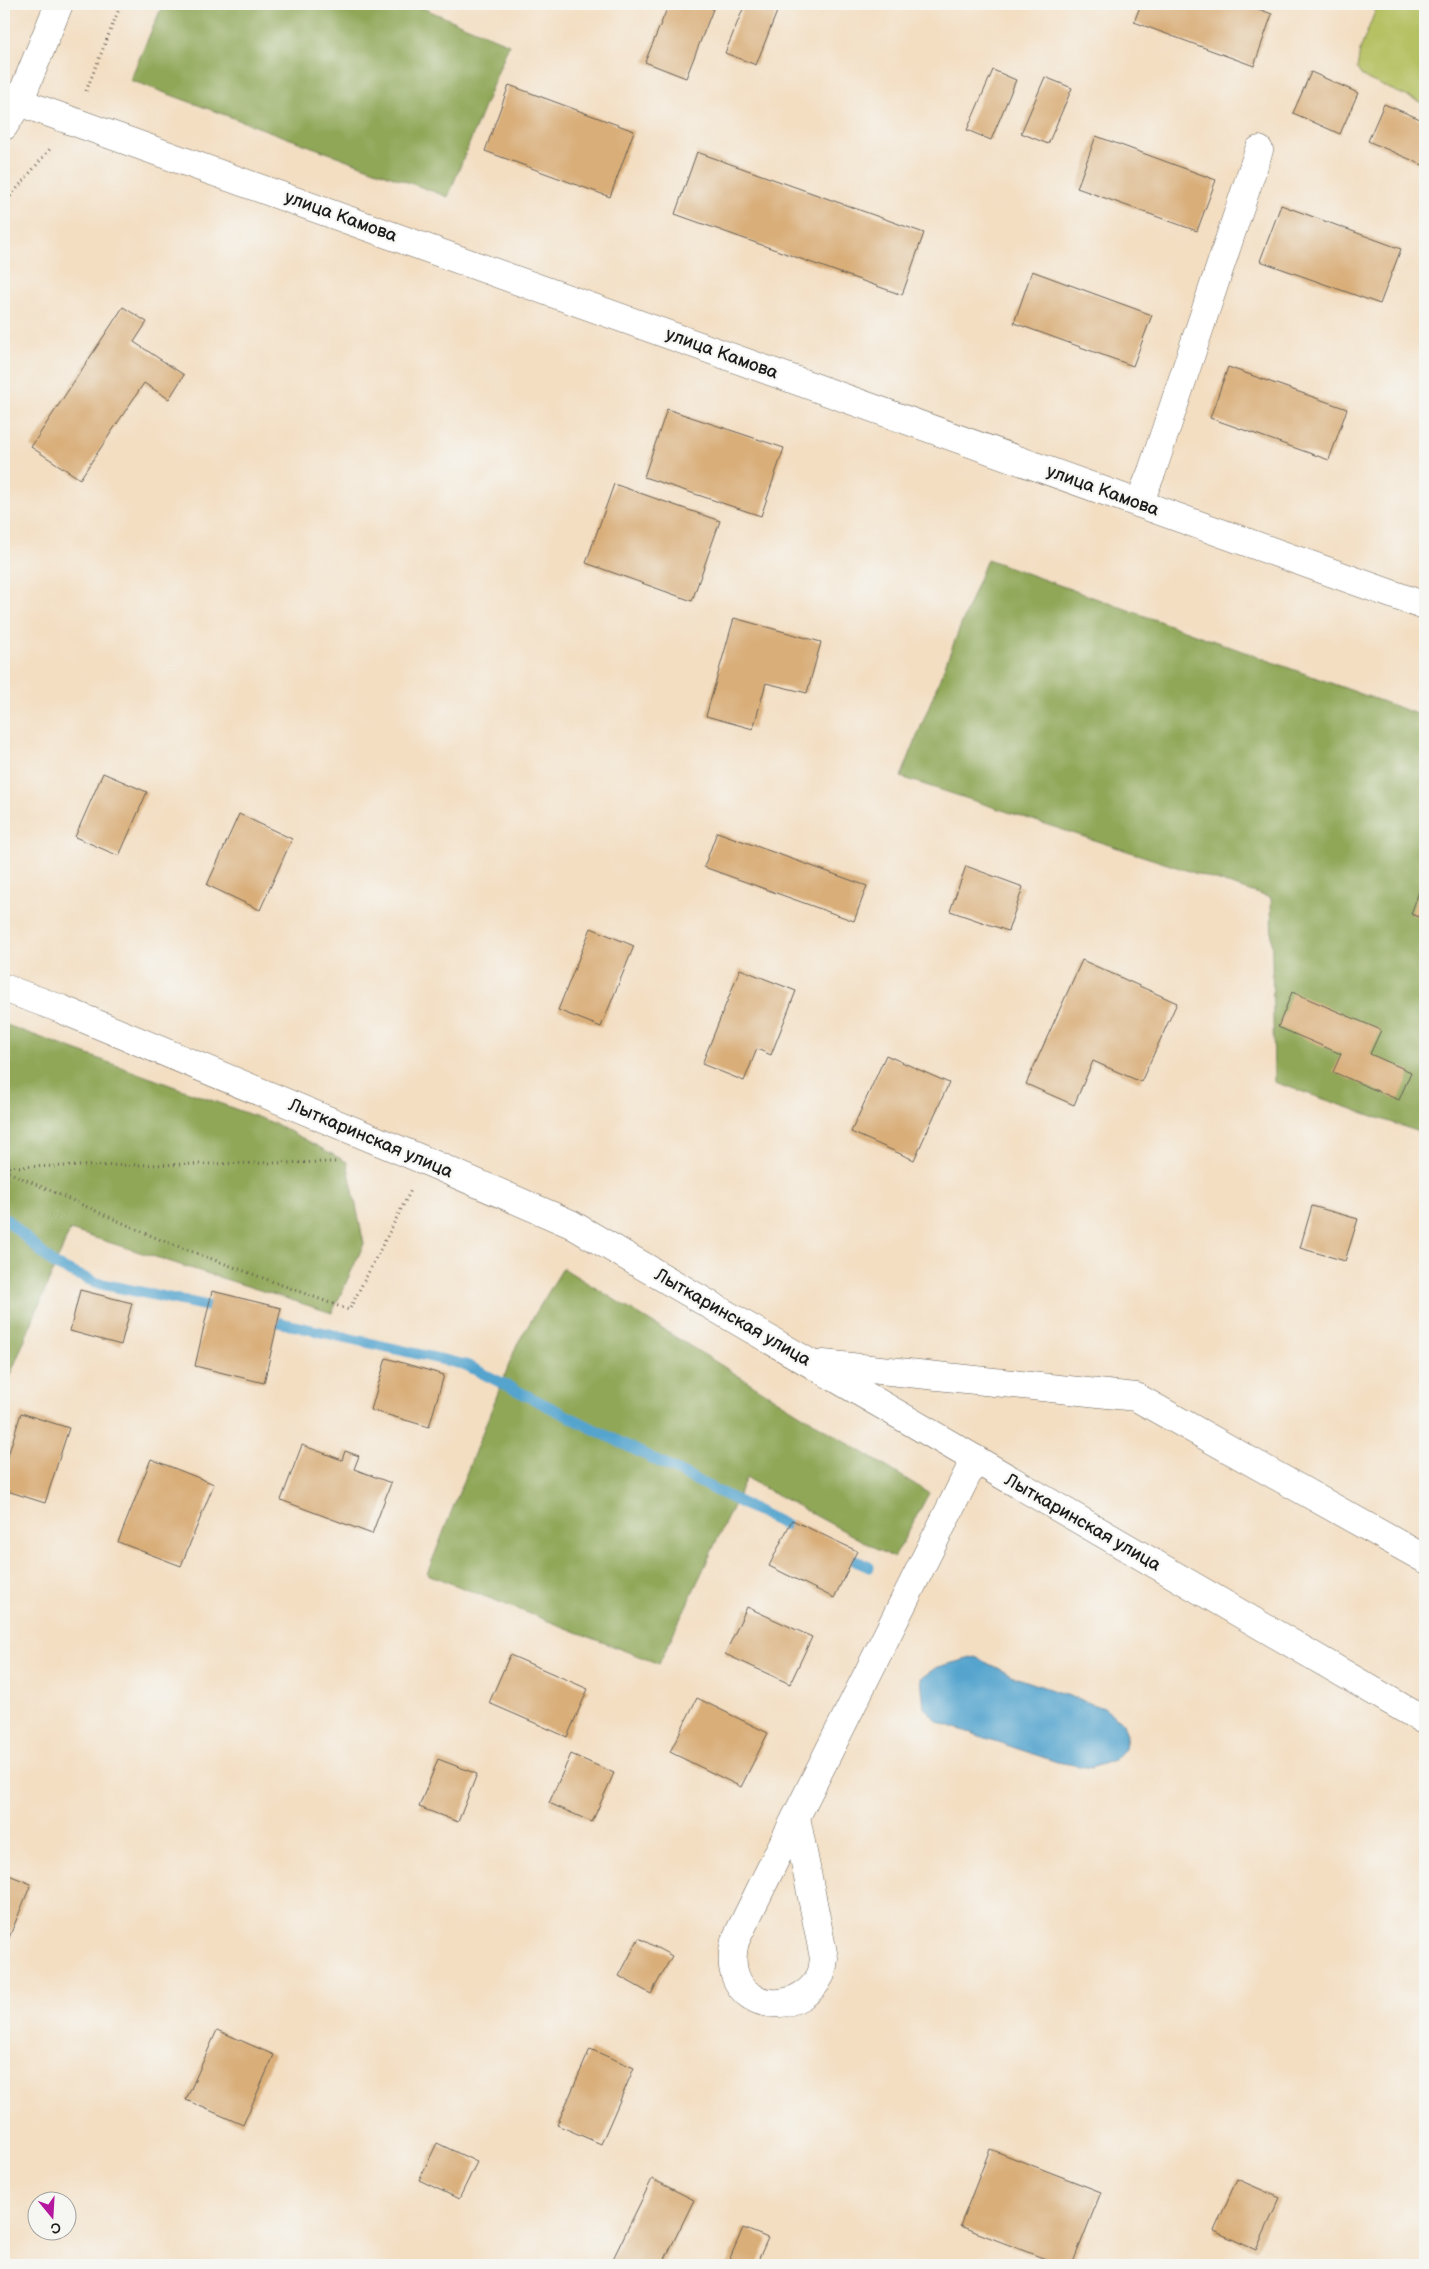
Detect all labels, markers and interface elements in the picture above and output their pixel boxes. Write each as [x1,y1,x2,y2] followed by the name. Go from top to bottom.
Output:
[282,186,400,247] street label: улица Камова
[663,323,781,384] street label: улица Камова
[1044,460,1162,521] street label: улица Камова
[285,1094,456,1183] street label: Лыткаринская улица
[650,1264,815,1371] street label: Лыткаринская улица
[1000,1469,1165,1576] street label: Лыткаринская улица
[28,2192,78,2242] north arrow
[48,2218,63,2238] text: С

